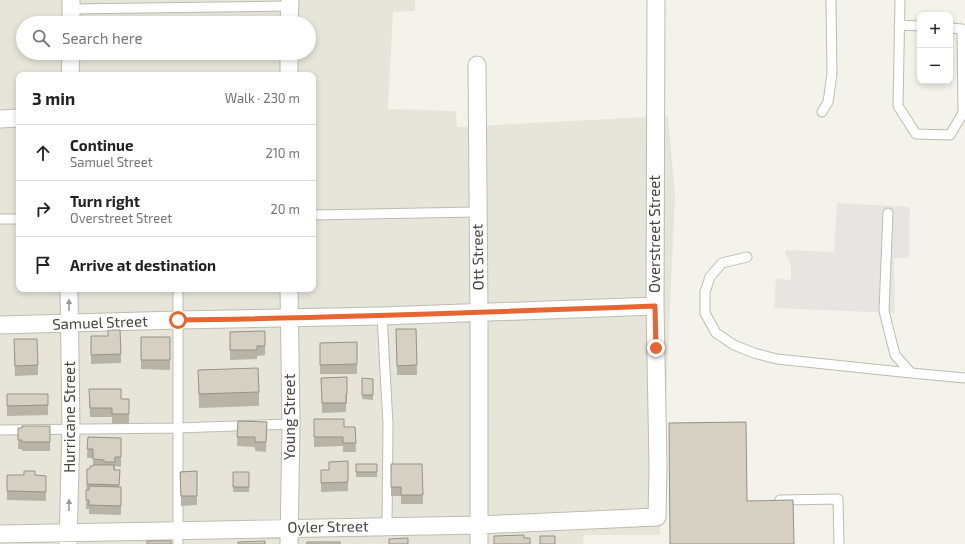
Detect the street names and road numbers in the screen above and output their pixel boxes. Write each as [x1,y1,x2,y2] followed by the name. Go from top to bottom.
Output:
[645,175,663,293] street label: Overstreet Street
[467,223,487,290] street label: Ott Street
[52,311,148,333] street label: Samuel Street
[60,361,78,473] street label: Hurricane Street
[280,373,298,460] street label: Young Street
[287,516,369,536] street label: Oyler Street

